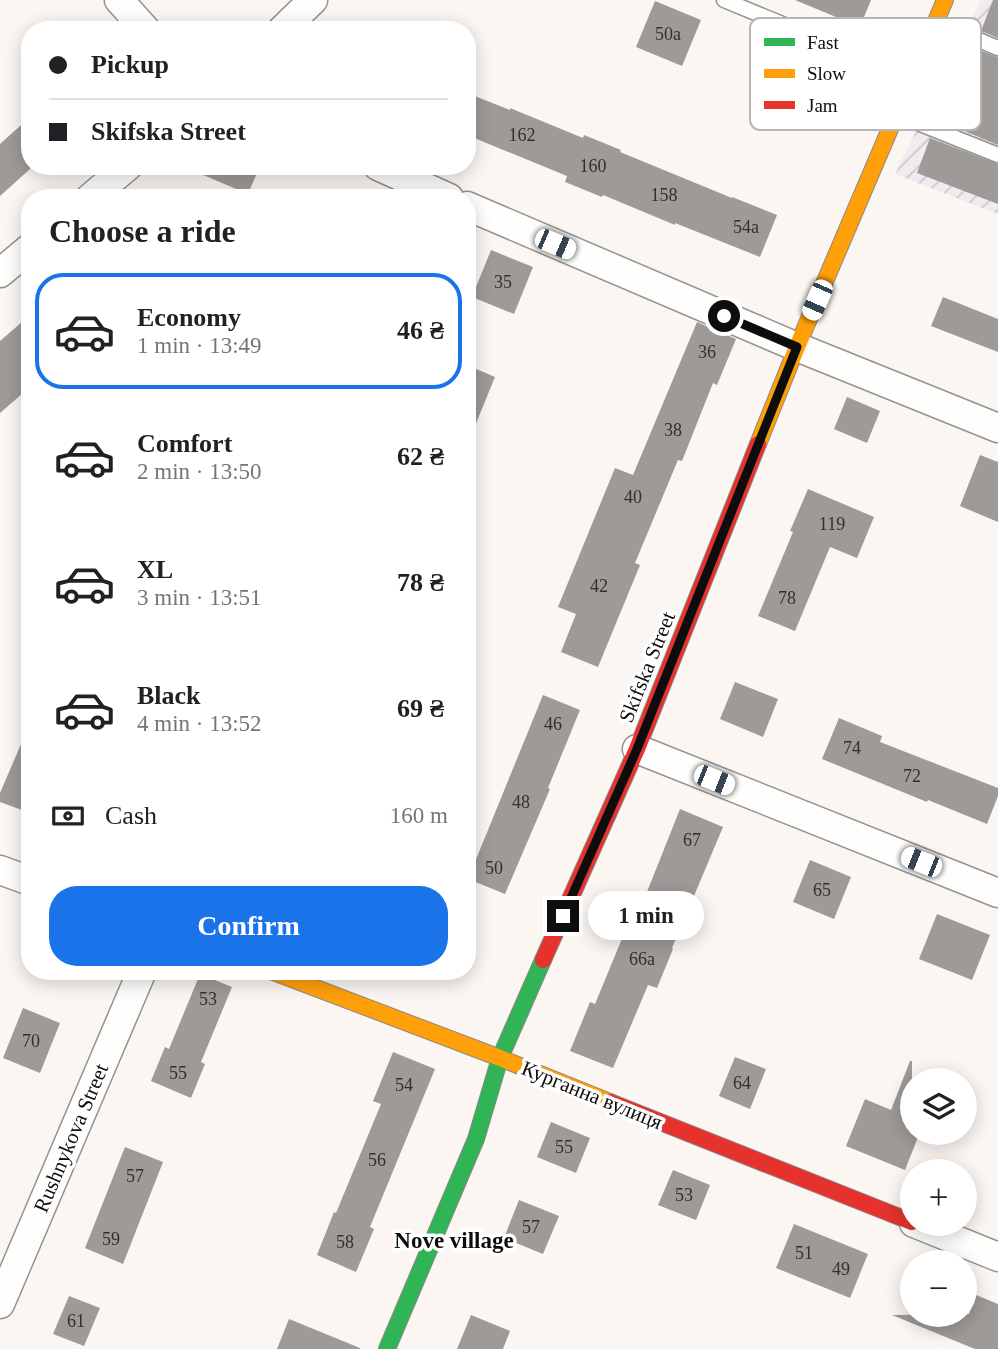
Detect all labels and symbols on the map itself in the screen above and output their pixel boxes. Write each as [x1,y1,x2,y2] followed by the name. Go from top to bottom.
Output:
[750,18,981,130] legend
[655,24,681,44] house number: 50а
[807,32,839,53] text: Fast
[807,63,846,84] text: Slow
[807,95,838,116] text: Jam
[509,125,536,145] house number: 162
[580,156,607,176] house number: 160
[651,185,678,205] house number: 158
[733,217,759,237] house number: 54а
[532,226,579,262] car
[494,272,512,292] house number: 35
[799,277,836,323] car
[708,300,740,332] route start
[698,342,716,362] house number: 36
[664,420,682,440] house number: 38
[624,487,642,507] house number: 40
[819,514,845,534] house number: 119
[590,576,608,596] house number: 42
[778,588,796,608] house number: 78
[614,608,680,726] street label: Skifska Street
[544,714,562,734] house number: 46
[843,738,861,758] house number: 74
[691,762,738,798] car
[903,766,921,786] house number: 72
[512,792,530,812] house number: 48
[683,830,701,850] house number: 67
[898,844,945,880] car
[485,858,503,878] house number: 50
[813,880,831,900] house number: 65
[588,892,703,940] callout: 1 min
[547,900,579,932] route end
[629,949,655,969] house number: 66а
[199,989,217,1009] house number: 53
[22,1031,40,1051] house number: 70
[518,1056,666,1134] street label: Курганна вулиця
[29,1060,113,1216] street label: Rushnykova Street
[169,1063,187,1083] house number: 55
[733,1073,751,1093] house number: 64
[395,1075,413,1095] house number: 54
[555,1137,573,1157] house number: 55
[368,1150,386,1170] house number: 56
[126,1166,144,1186] house number: 57
[675,1185,693,1205] house number: 53
[522,1217,540,1237] house number: 57
[394,1228,514,1253] district label: Nove village
[102,1229,120,1249] house number: 59
[336,1232,354,1252] house number: 58
[795,1243,813,1263] house number: 51
[832,1259,850,1279] house number: 49
[67,1311,85,1331] house number: 61

